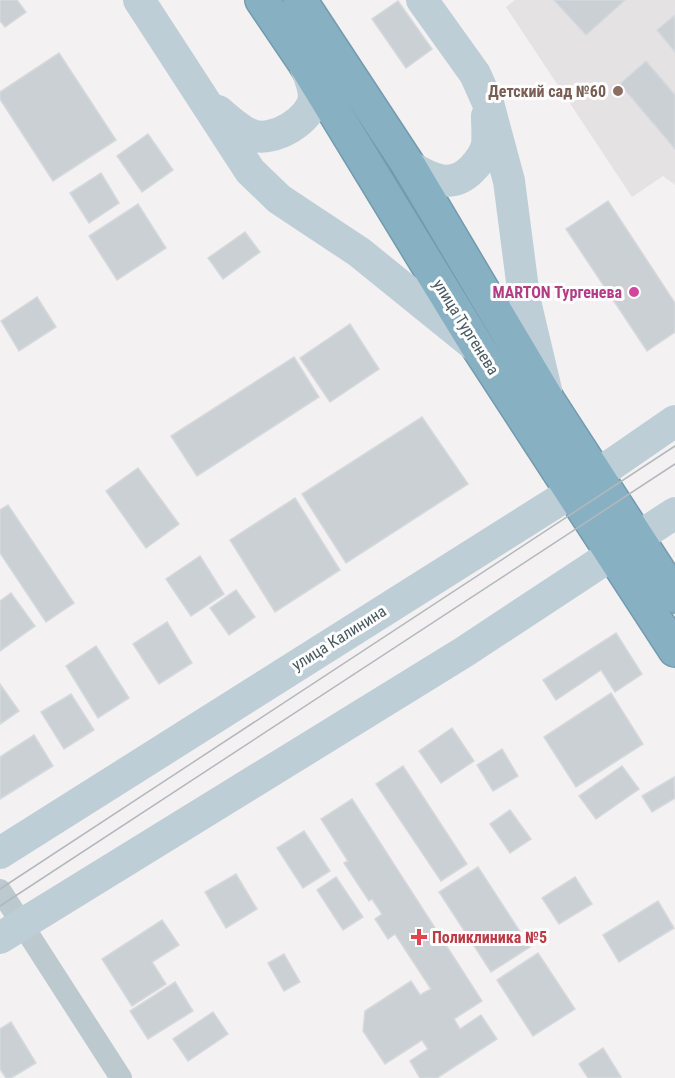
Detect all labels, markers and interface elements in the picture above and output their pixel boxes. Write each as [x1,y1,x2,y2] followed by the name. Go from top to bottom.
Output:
[488,82,606,101] place label: Детский сад №60
[611,84,625,98] marker: Детский сад №60
[429,276,503,378] street label: улица Тургенева
[492,283,622,302] place label: MARTON Тургенева
[627,285,641,299] marker: MARTON Тургенева
[288,601,390,675] street label: улица Калинина
[410,928,428,946] marker: Поликлиника №5
[432,928,547,947] place label: Поликлиника №5

